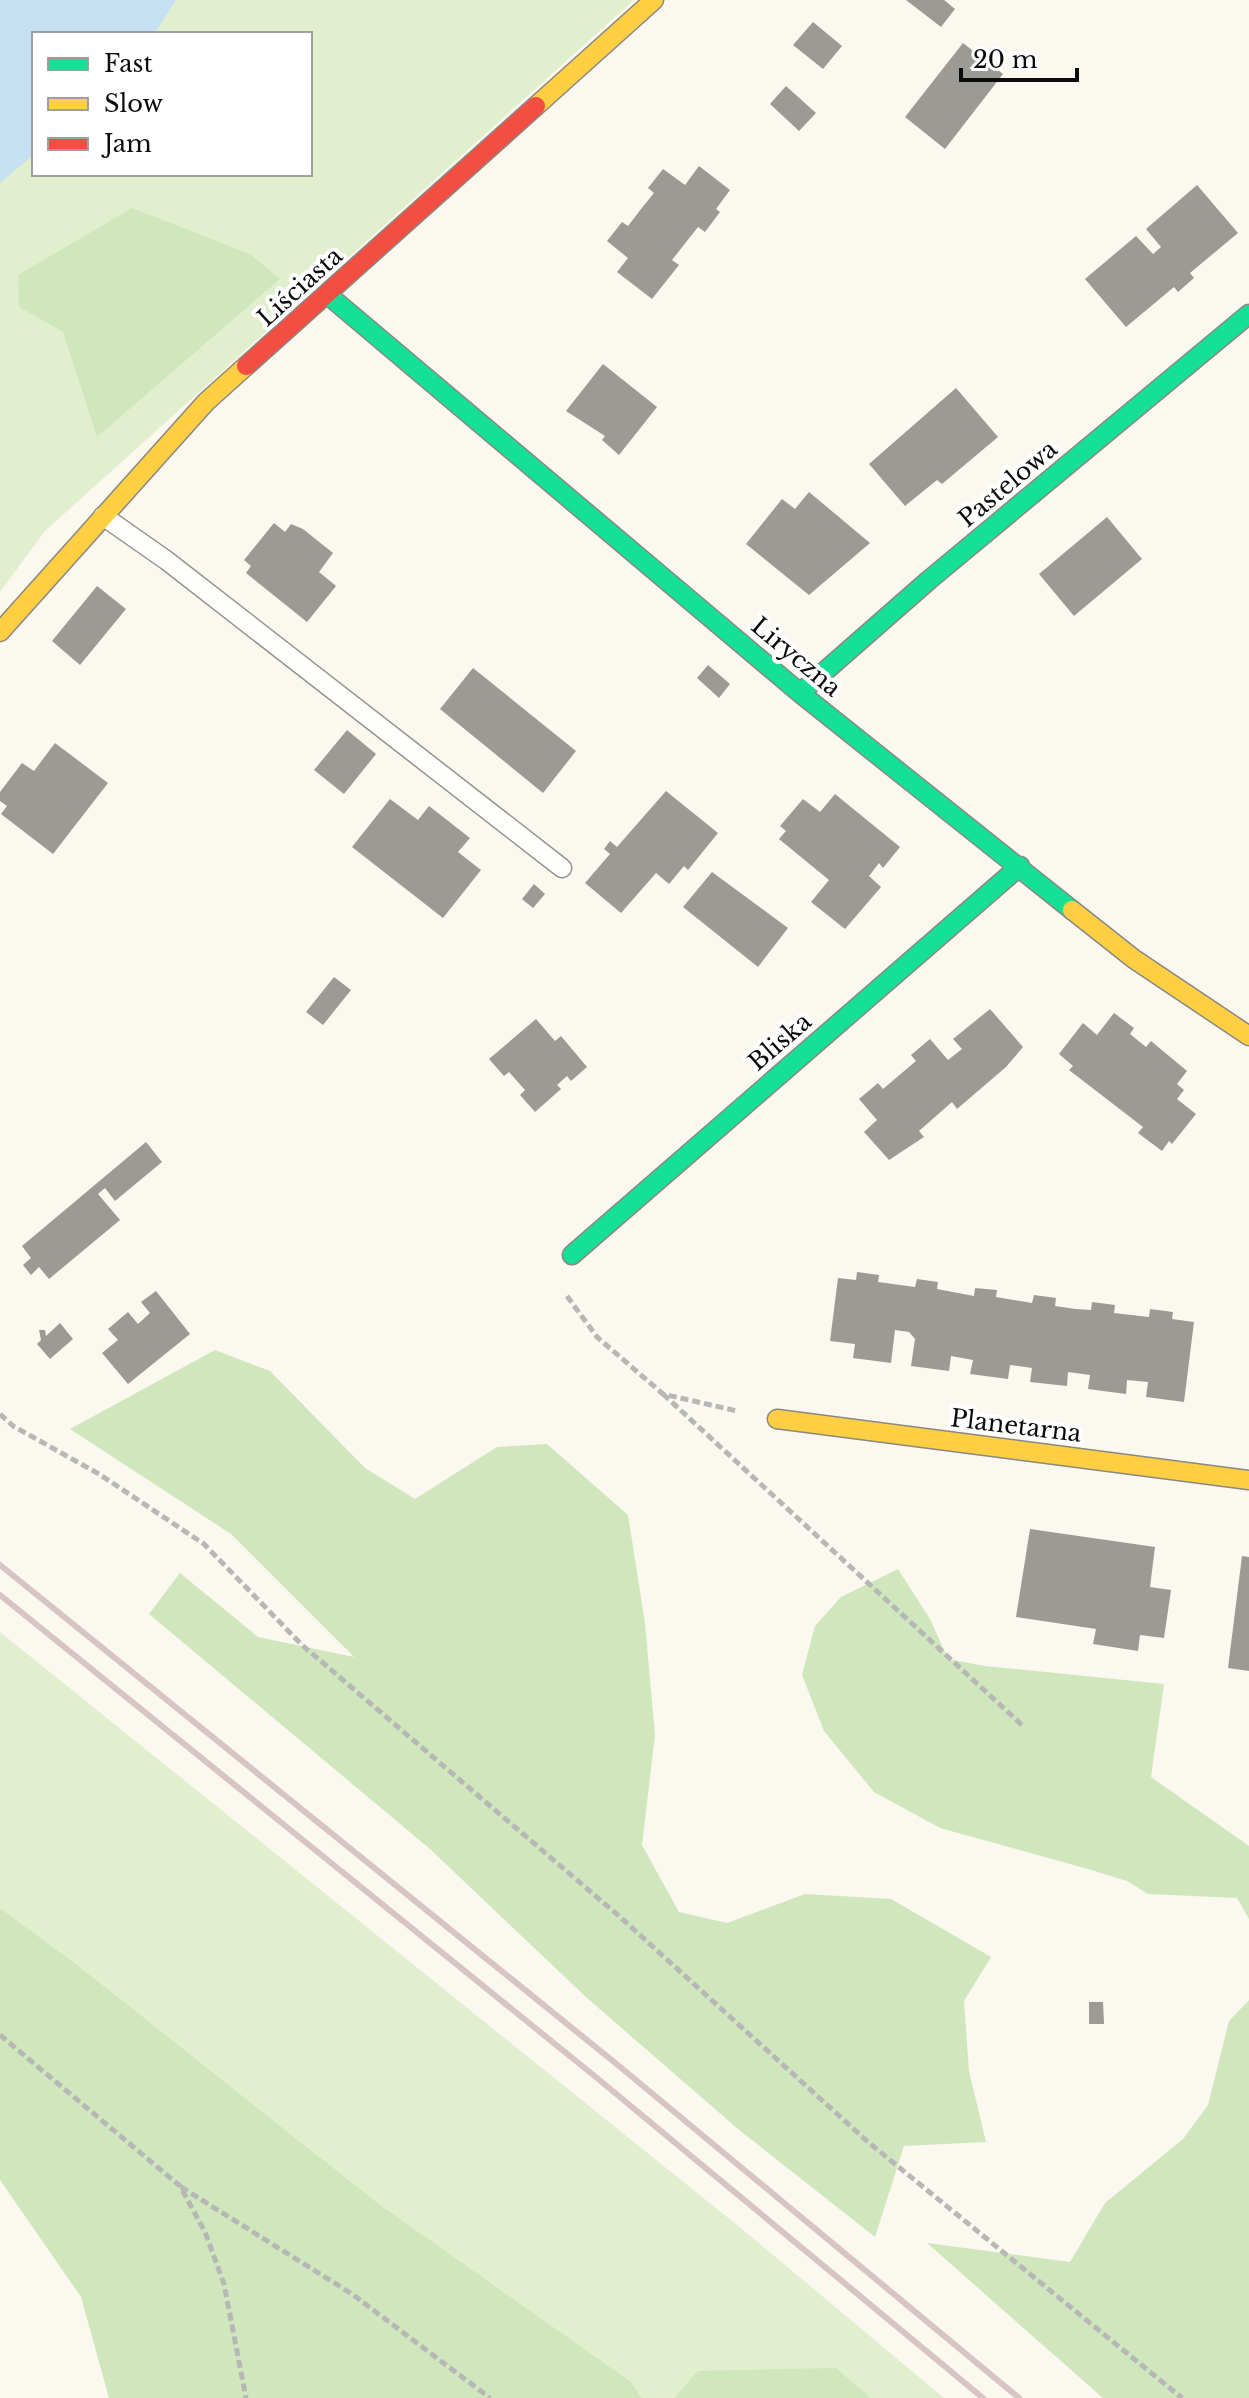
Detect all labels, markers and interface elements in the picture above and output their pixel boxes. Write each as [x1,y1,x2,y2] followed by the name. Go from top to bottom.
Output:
[32,32,312,176] legend
[961,32,1077,82] scale bar
[973,45,1038,74] text: 20 m
[104,49,152,78] text: Fast
[104,89,163,118] text: Slow
[101,129,152,158] text: Jam
[251,241,349,332] street label: Liściasta
[952,434,1063,533] street label: Pastelowa
[746,611,848,703] street label: Liryczna
[742,1006,817,1077] street label: Bliska
[949,1403,1084,1448] street label: Planetarna

